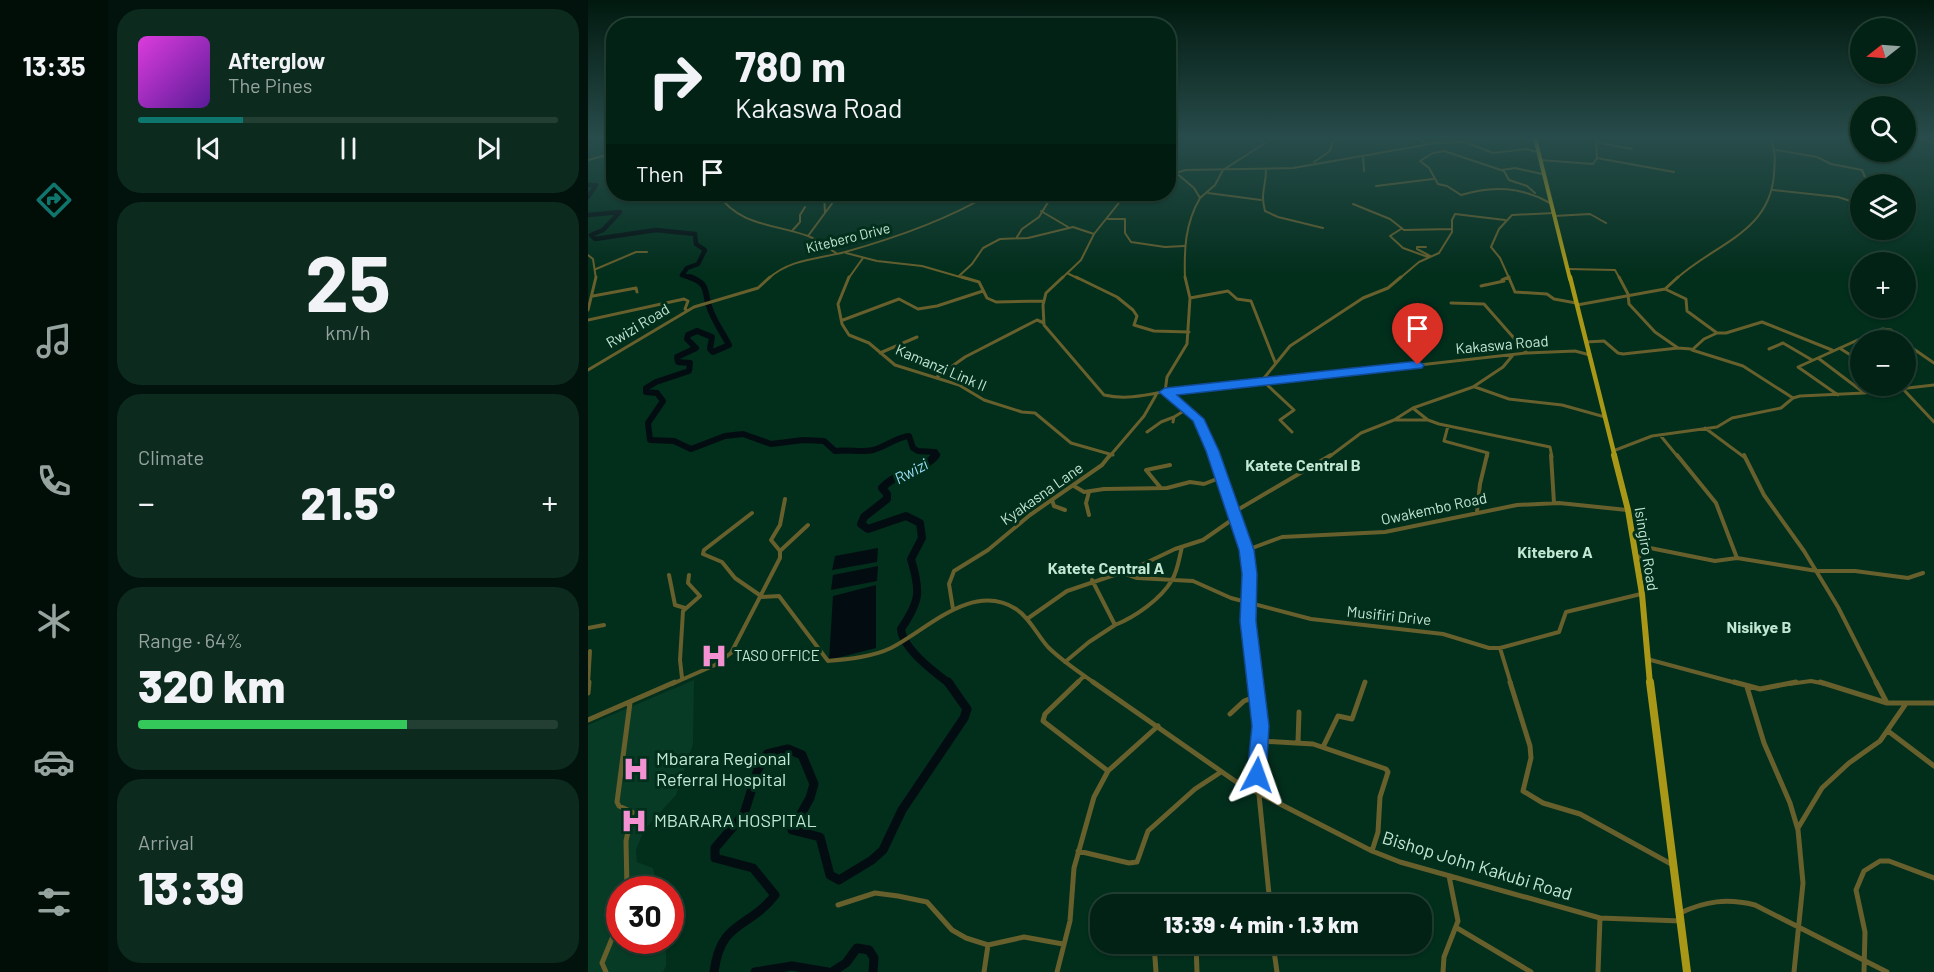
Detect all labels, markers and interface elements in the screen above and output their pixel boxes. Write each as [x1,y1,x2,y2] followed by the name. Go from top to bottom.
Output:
[1850,18,1916,84] north arrow
[1850,18,1916,396] map controls
[735,40,846,90] text: 780 m
[636,42,714,120] icon: right
[228,47,325,73] text: Afterglow
[22,49,86,81] text: 13:35
[228,73,312,97] text: The Pines
[735,91,903,123] text: Kakaswa Road
[1850,96,1916,162] button: search
[192,132,225,165] icon: previous
[332,132,365,165] icon: pause
[472,132,505,165] icon: next
[696,156,729,189] icon: arrive
[636,160,684,186] text: Then
[1850,174,1916,240] button: layers
[33,179,75,221] icon: directions
[804,219,892,256] street label: Kitebero Drive
[305,234,391,328] text: 25
[1850,252,1916,318] button: +
[603,299,672,351] street label: Rwizi Road
[1392,303,1443,365] pin
[1401,312,1434,345] icon: arrive
[33,320,75,362] icon: music
[325,320,371,344] text: km/h
[1850,330,1916,396] button: −
[1455,331,1549,357] street label: Kakaswa Road
[893,340,990,394] street label: Kamanzi Link II
[138,445,204,469] text: Climate
[891,454,931,487] water label: Rwizi
[1245,455,1361,474] district label: Katete Central B
[997,458,1086,528] street label: Kyakasna Lane
[33,460,75,502] icon: phone
[301,475,395,529] text: 21.5°
[138,482,155,522] text: −
[542,482,558,522] text: +
[1379,488,1488,528] street label: Owakembo Road
[1631,506,1662,592] street label: Isingiro Road
[1517,542,1593,561] district label: Kitebero A
[1048,558,1164,577] district label: Katete Central A
[33,600,75,642] icon: climate
[1346,602,1432,628] street label: Musifiri Drive
[1727,617,1791,636] district label: Nisikye B
[138,628,243,652] text: Range · 64%
[699,641,729,671] hospital icon: TASO OFFICE
[734,646,820,664] place label: TASO OFFICE
[138,658,285,712] text: 320 km
[33,741,75,783] icon: car
[1225,743,1289,807] position arrow
[656,747,791,790] place label: Mbarara Regional Referral Hospital
[621,754,651,784] hospital icon: Mbarara Regional Referral Hospital
[619,806,649,836] hospital icon: MBARARA HOSPITAL
[654,809,817,831] place label: MBARARA HOSPITAL
[1380,826,1575,904] street label: Bishop John Kakubi Road
[138,830,194,854] text: Arrival
[138,860,244,914] text: 13:39
[606,876,684,954] speed limit sign: 30
[33,881,75,923] icon: filters
[1163,911,1359,937] text: 13:39 · 4 min · 1.3 km

